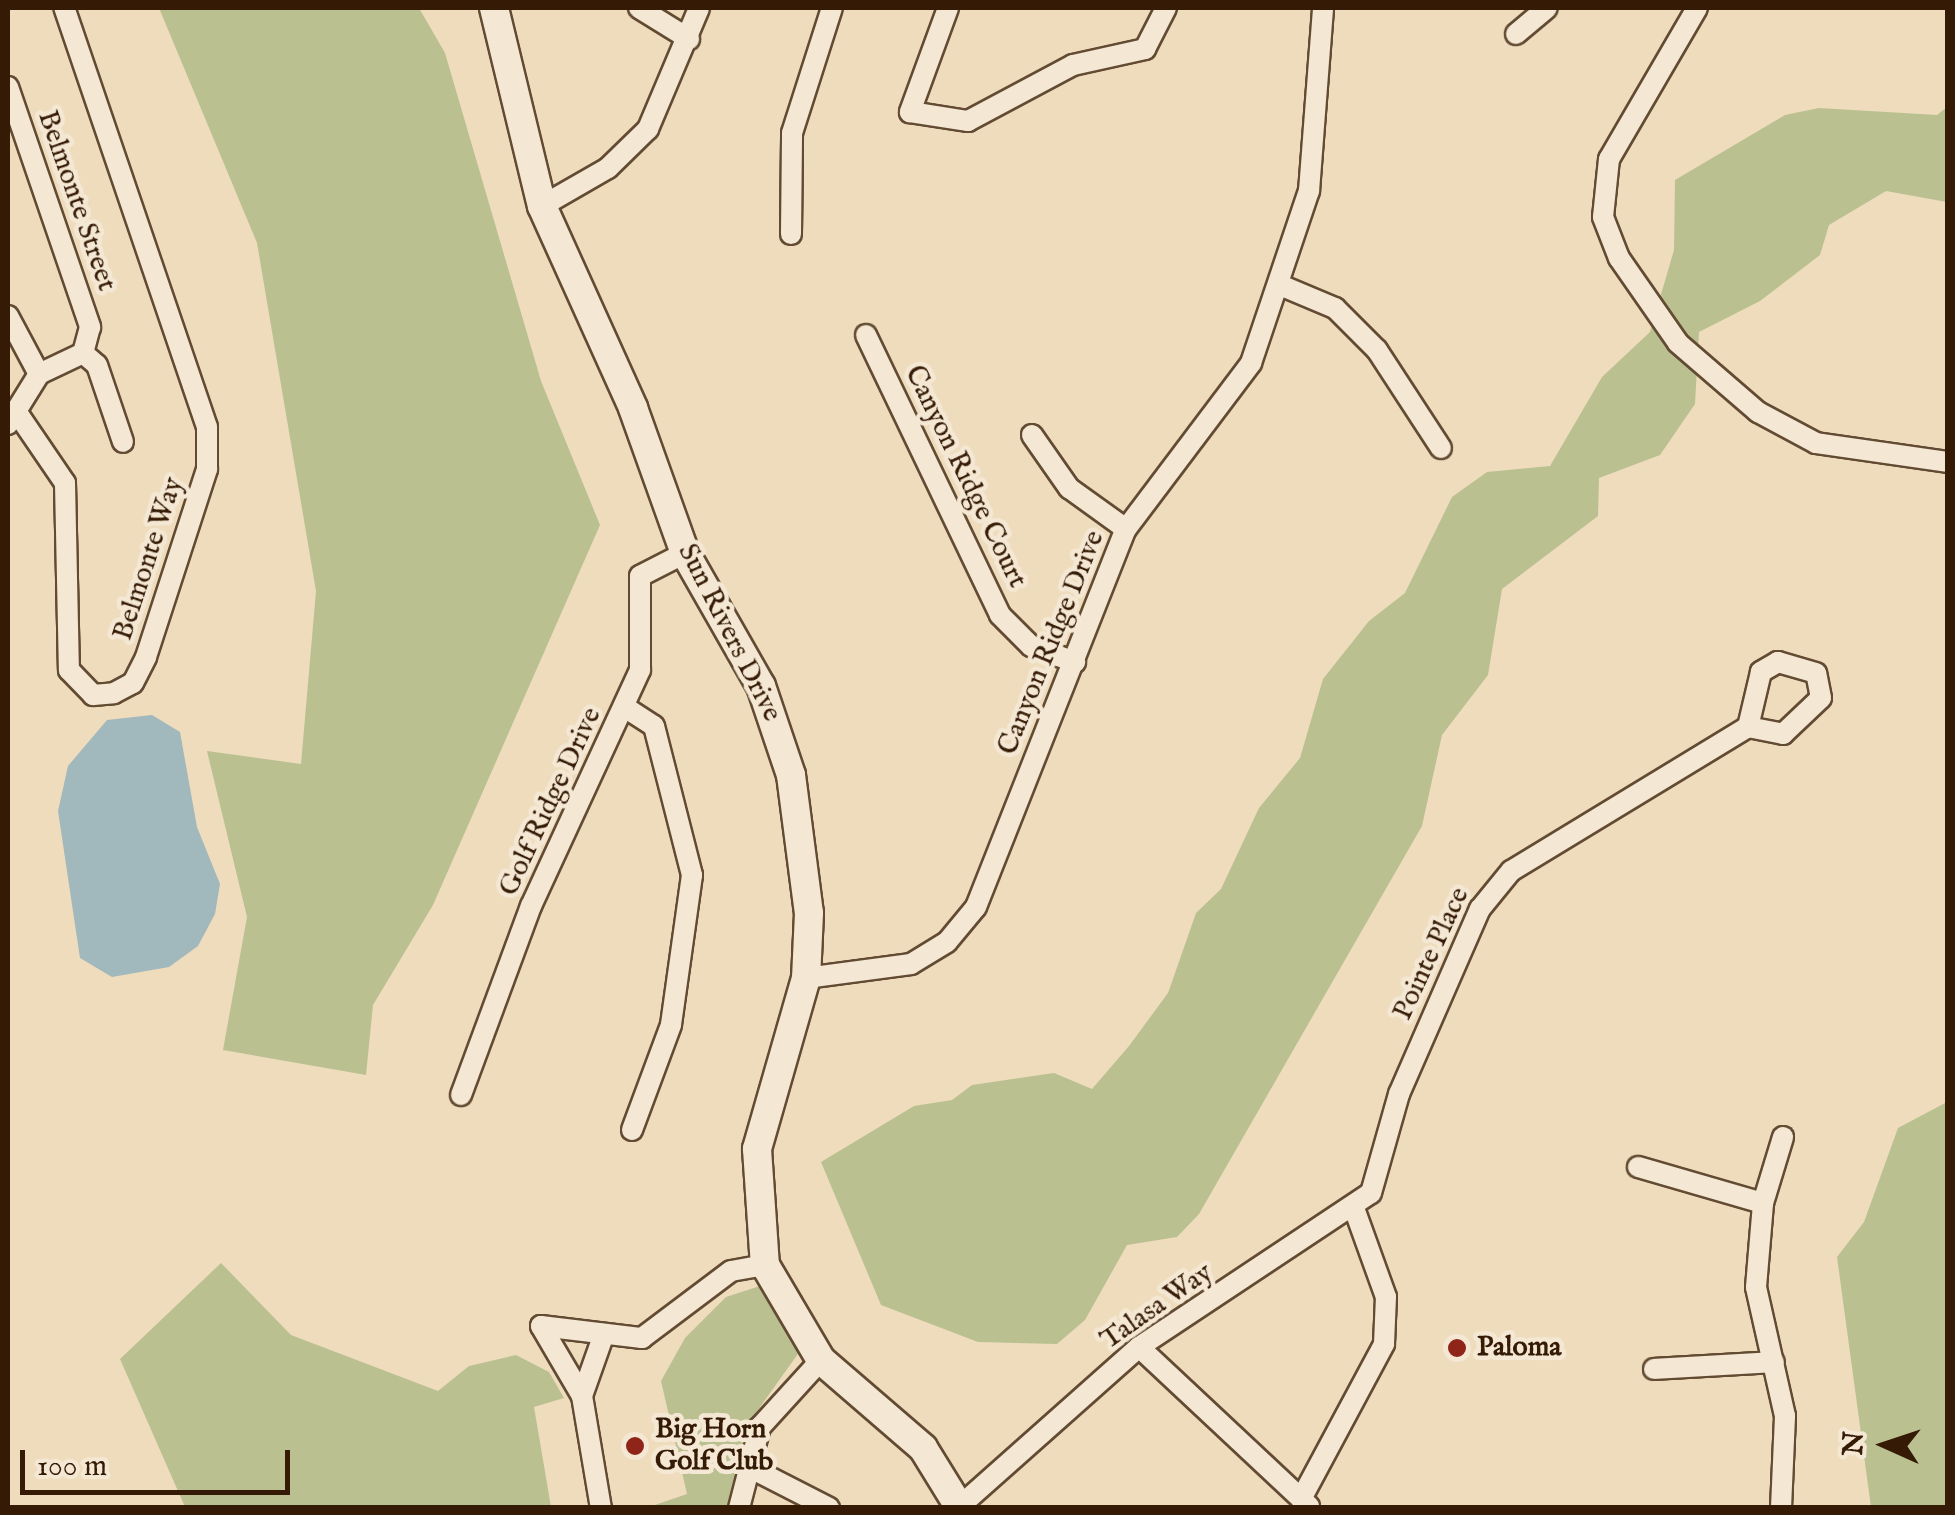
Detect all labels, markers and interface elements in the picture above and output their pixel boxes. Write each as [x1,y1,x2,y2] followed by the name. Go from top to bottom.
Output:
[29,106,123,296] street label: Belmonte Street
[897,360,1033,594] street label: Canyon Ridge Court
[107,473,191,645] street label: Belmonte Way
[992,526,1112,760] street label: Canyon Ridge Drive
[670,539,788,727] street label: Sun Rivers Drive
[493,702,609,902] street label: Golf Ridge Drive
[1387,882,1477,1026] street label: Pointe Place
[1095,1256,1219,1358] street label: Talasa Way
[1477,1331,1561,1365] place label: Paloma
[1446,1337,1468,1359] marker: Paloma
[1835,1395,1935,1495] north arrow
[655,1413,773,1479] place label: Big Horn Golf Club
[25,1430,295,1492] scale bar
[1836,1430,1873,1456] text: N
[624,1435,646,1457] marker: Big Horn Golf Club
[37,1448,107,1486] text: 100 m

